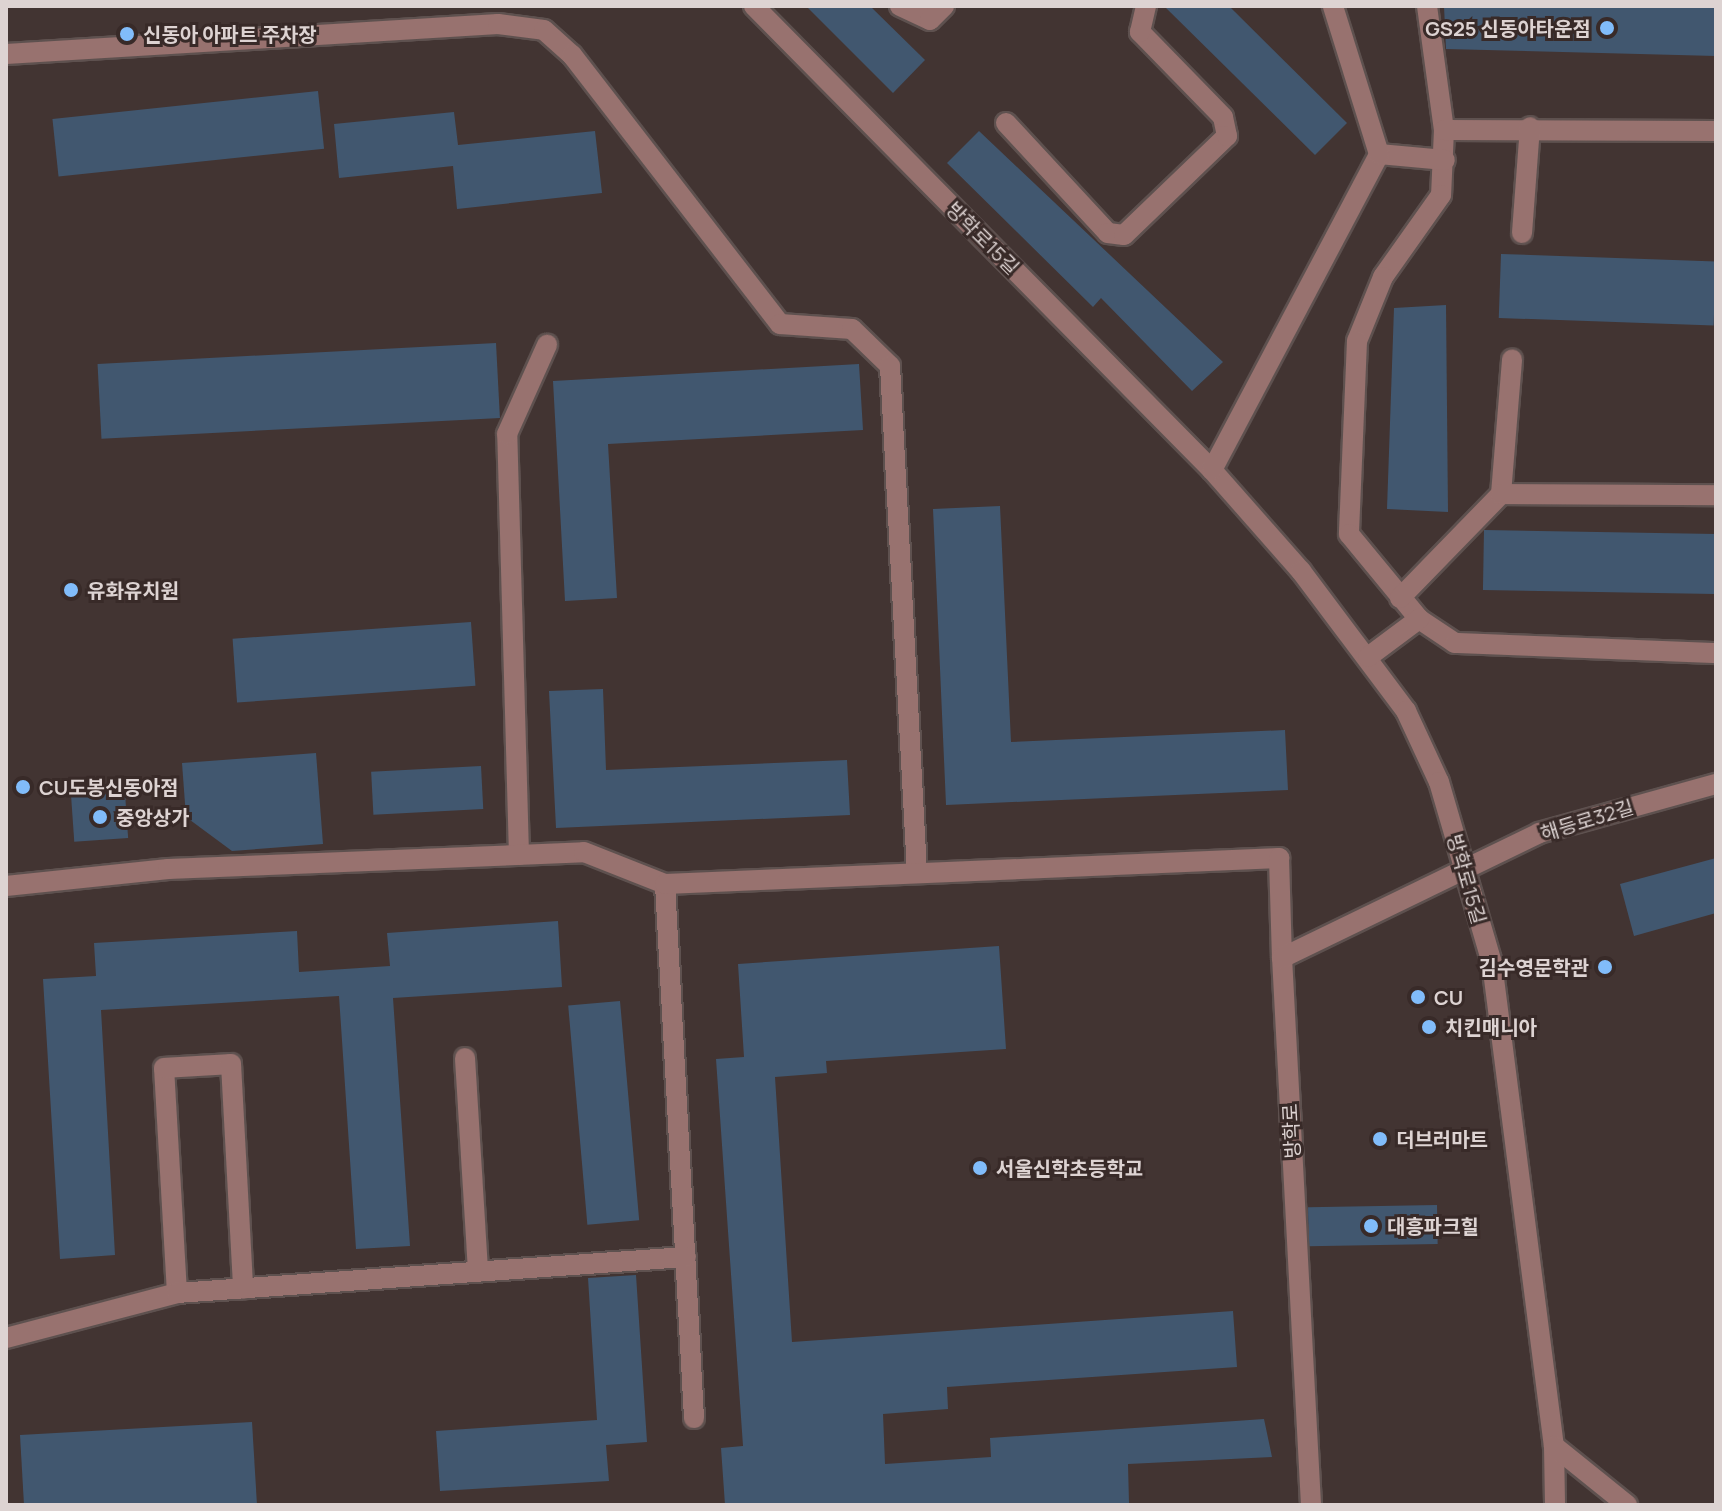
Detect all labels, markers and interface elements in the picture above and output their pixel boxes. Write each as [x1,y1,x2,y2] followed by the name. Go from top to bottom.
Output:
[1425,16,1591,40] place label: GS25 신동아타운점
[1598,19,1616,37] marker: GS25 신동아타운점
[143,22,317,46] place label: 신동아 아파트 주차장
[118,25,136,43] marker: 신동아 아파트 주차장
[942,197,1024,279] street label: 방학로15길
[87,578,179,602] place label: 유화유치원
[62,581,80,599] marker: 유화유치원
[39,775,179,799] place label: CU도봉신동아점
[14,778,32,796] marker: CU도봉신동아점
[1538,794,1636,846] street label: 해등로32길
[116,805,190,829] place label: 중앙상가
[91,808,109,826] marker: 중앙상가
[1443,831,1491,927] street label: 방학로15길
[1479,955,1589,979] place label: 김수영문학관
[1596,958,1614,976] marker: 김수영문학관
[1434,985,1463,1009] place label: CU
[1409,988,1427,1006] marker: CU
[1445,1015,1537,1039] place label: 치킨매니아
[1420,1018,1438,1036] marker: 치킨매니아
[1278,1103,1304,1159] street label: 방학로
[1396,1127,1488,1151] place label: 더브러마트
[1371,1130,1389,1148] marker: 더브러마트
[996,1156,1143,1180] place label: 서울신학초등학교
[971,1159,989,1177] marker: 서울신학초등학교
[1387,1214,1479,1238] place label: 대흥파크힐
[1362,1217,1380,1235] marker: 대흥파크힐

